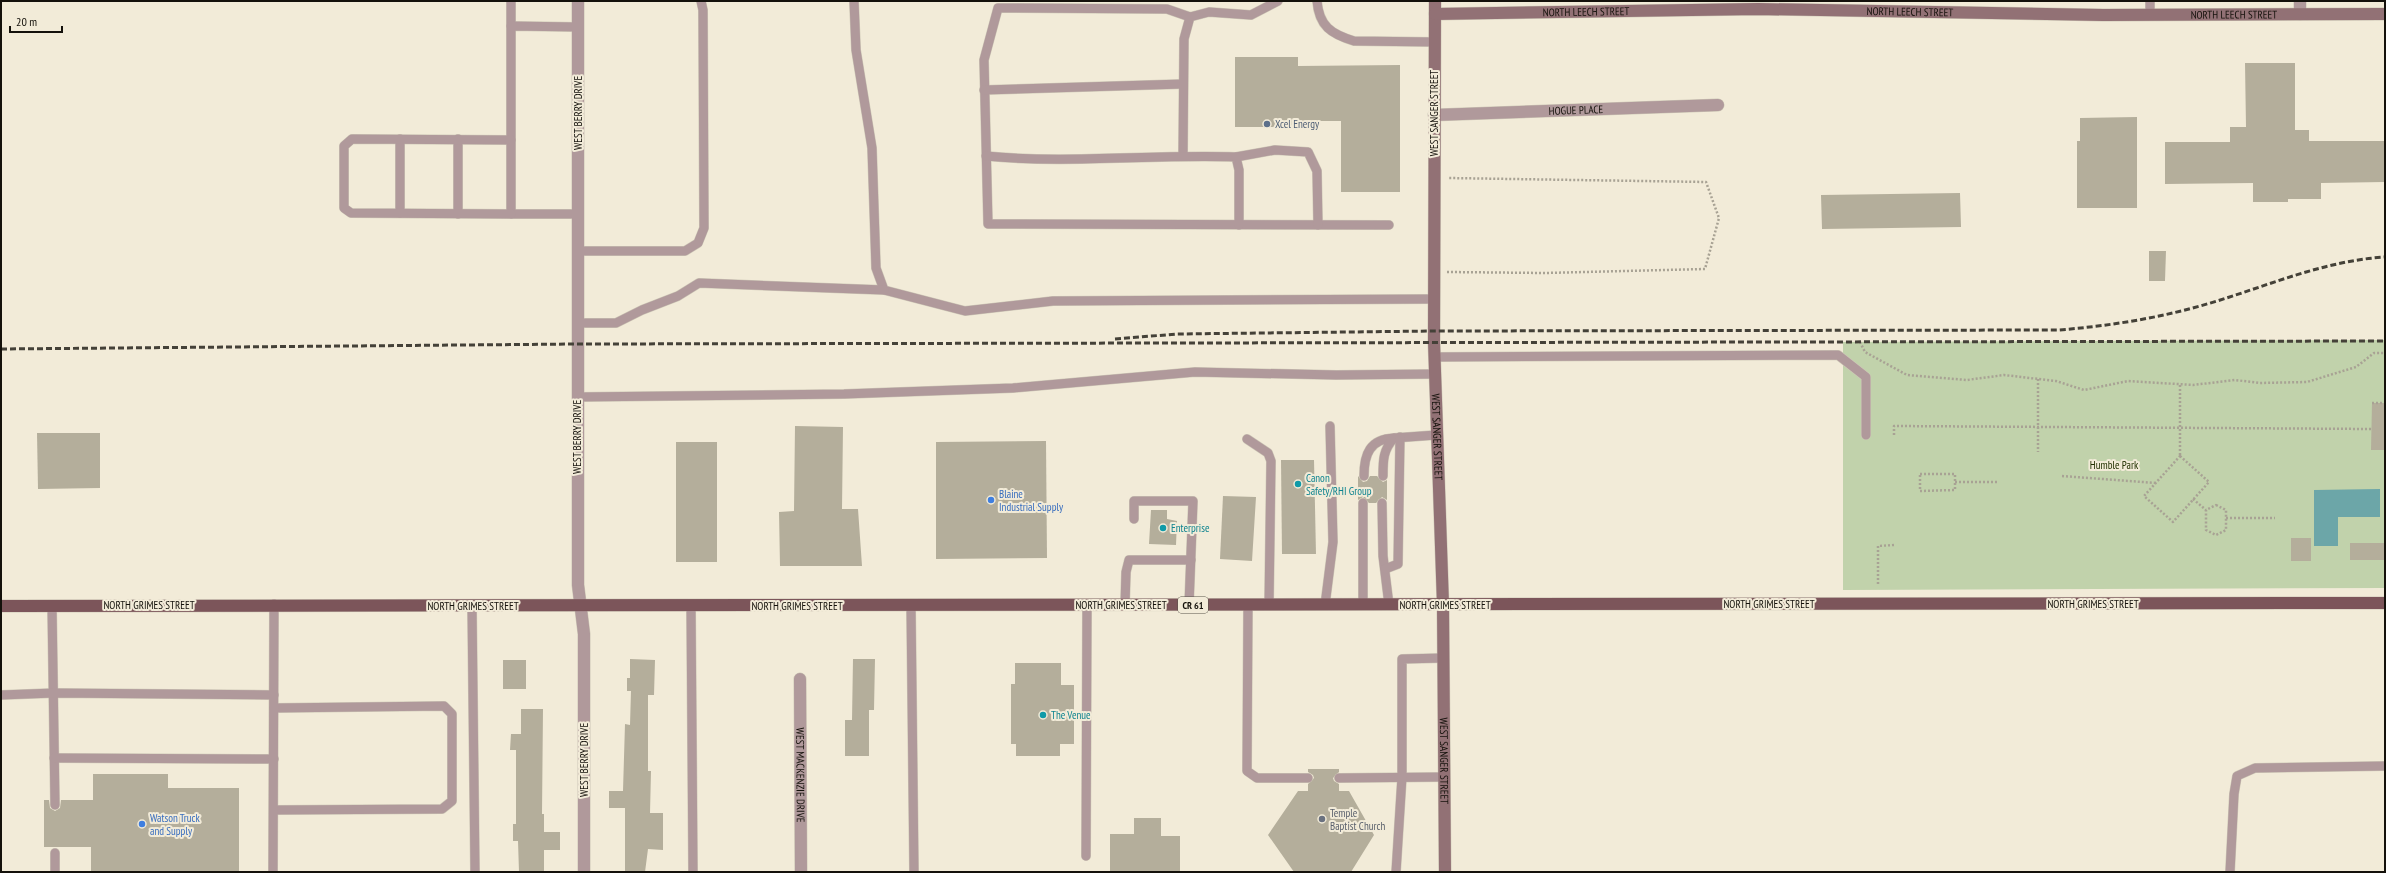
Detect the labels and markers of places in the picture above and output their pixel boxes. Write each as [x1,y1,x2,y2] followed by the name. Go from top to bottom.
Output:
[1275,117,1320,131] place label: Xcel Energy
[1262,119,1272,129] marker: Xcel Energy
[1306,471,1372,498] place label: Canon Safety/RHI Group
[1293,479,1303,489] marker: Canon Safety/RHI Group
[999,487,1064,514] place label: Blaine Industrial Supply
[986,495,996,505] marker: Blaine Industrial Supply
[1171,521,1210,535] place label: Enterprise
[1158,523,1168,533] marker: Enterprise
[1051,708,1091,722] place label: The Venue
[1038,710,1048,720] marker: The Venue
[1330,806,1385,833] place label: Temple Baptist Church
[150,811,200,838] place label: Watson Truck and Supply
[1317,814,1327,824] marker: Temple Baptist Church
[137,819,147,829] marker: Watson Truck and Supply

